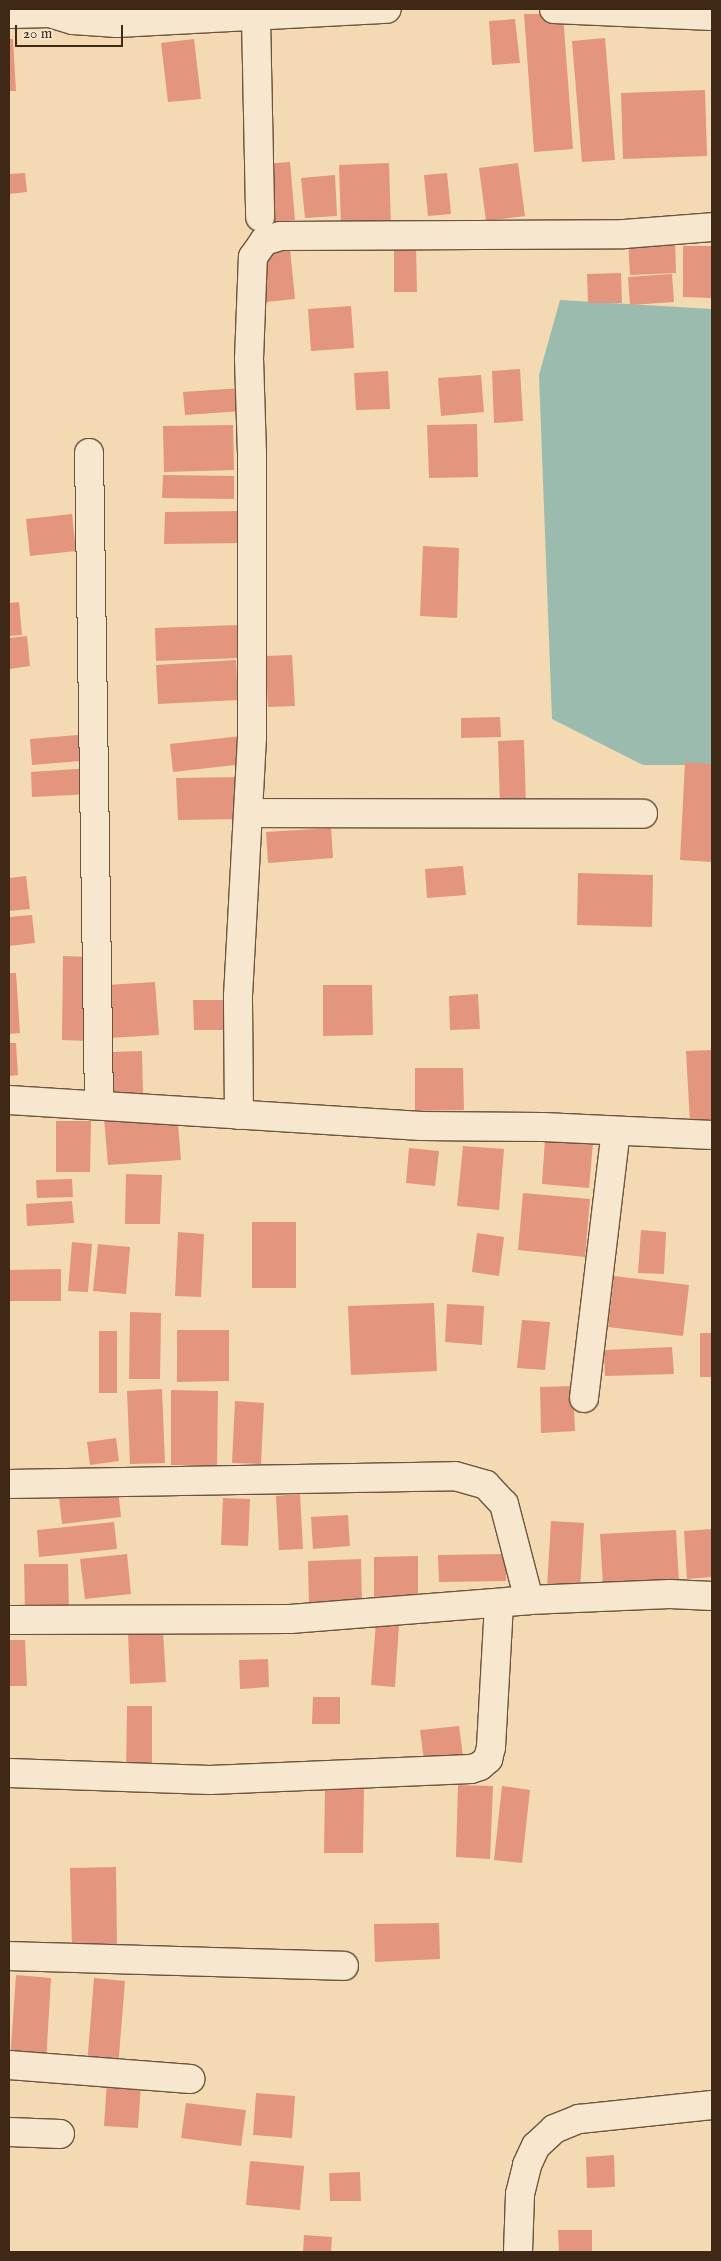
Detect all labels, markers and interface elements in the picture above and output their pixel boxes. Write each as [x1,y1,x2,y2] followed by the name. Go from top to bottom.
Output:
[18,15,125,47] scale bar
[23,24,52,43] text: 20 m

